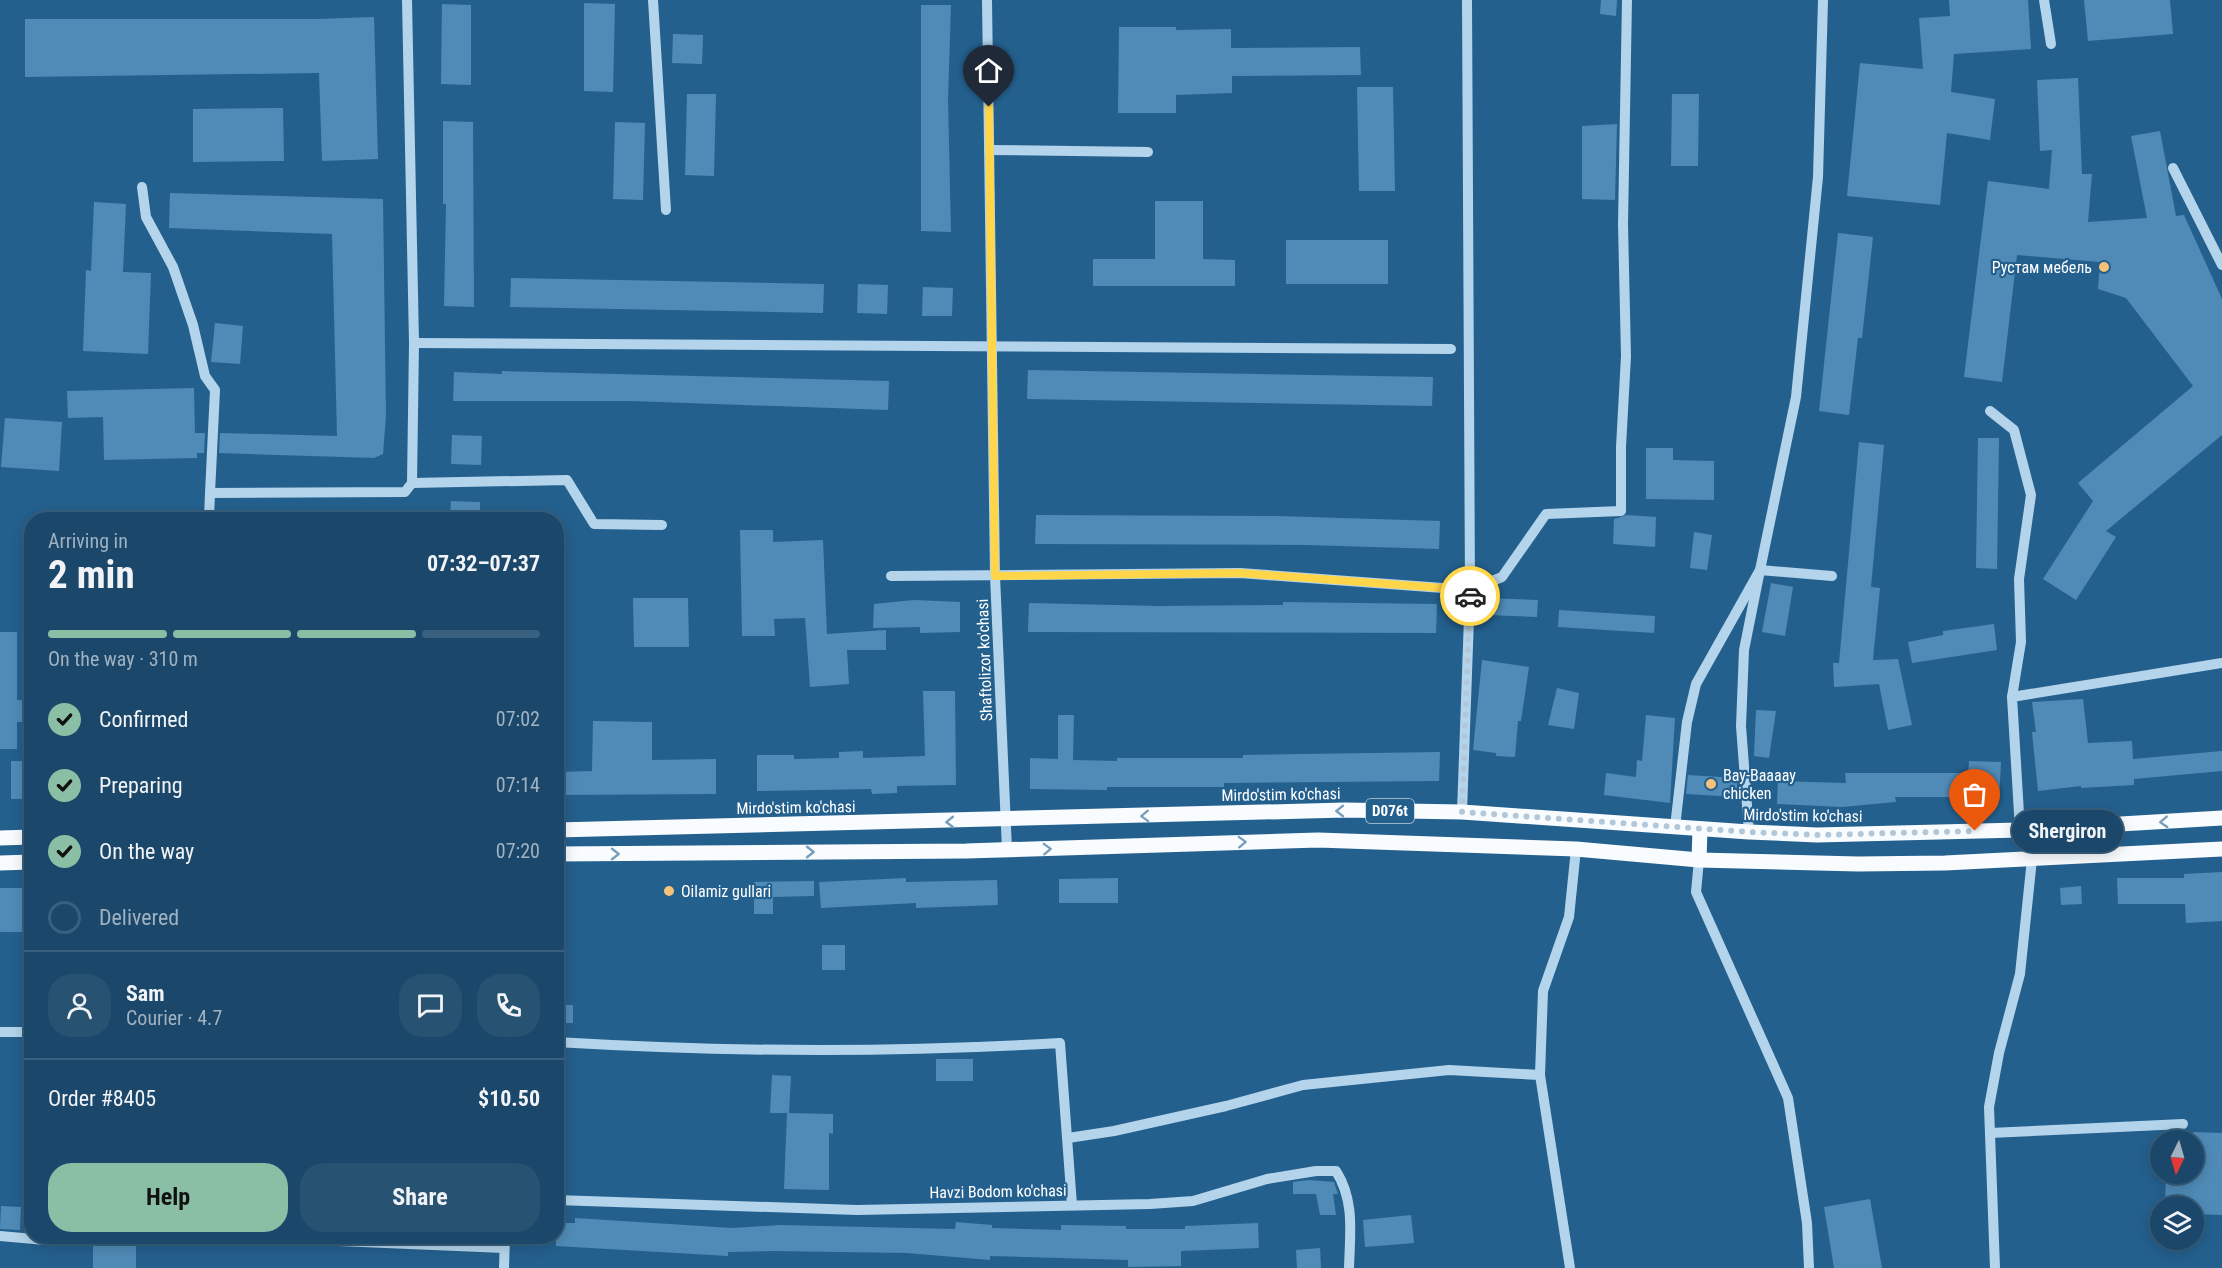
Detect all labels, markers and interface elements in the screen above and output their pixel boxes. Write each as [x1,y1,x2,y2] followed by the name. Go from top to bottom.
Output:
[963,45,1014,107] pin
[972,54,1005,87] icon: home
[1992,258,2092,277] place label: Рустам мебель
[2097,260,2111,274] marker: Рустам мебель
[48,529,128,553] text: Arriving in
[427,551,540,576] text: 07:32–07:37
[48,552,135,598] text: 2 min
[1440,566,1500,626] courier
[1454,580,1487,613] icon: car
[973,598,996,722] street label: Shaftolizor ko'chasi
[48,647,198,671] text: On the way · 310 m
[48,703,81,736] icon: check
[99,707,188,732] text: Confirmed
[496,707,540,731] text: 07:02
[1723,766,1796,803] place label: Bay-Baaaay chicken
[48,769,81,802] icon: check
[1949,769,2000,831] pin
[99,773,183,798] text: Preparing
[496,773,540,797] text: 07:14
[1704,777,1718,791] marker: Bay-Baaaay chicken
[1958,778,1991,811] icon: bag
[1221,784,1341,805] street label: Mirdo'stim ko'chasi
[736,797,856,818] street label: Mirdo'stim ko'chasi
[1366,799,1414,823] road number: D076t
[1335,804,1344,817] one-way arrow
[1743,805,1863,826] street label: Mirdo'stim ko'chasi
[1140,810,1149,822] one-way arrow
[2011,810,2122,852] callout: Shergiron
[2159,815,2168,828] one-way arrow
[945,816,954,828] one-way arrow
[2029,819,2106,843] text: Shergiron
[48,835,81,868] icon: check
[1237,836,1246,848] one-way arrow
[99,839,194,864] text: On the way
[496,839,540,863] text: 07:20
[1042,842,1051,855] one-way arrow
[805,846,814,858] one-way arrow
[610,848,619,860] one-way arrow
[681,882,771,901] place label: Oilamiz gullari
[662,884,676,898] marker: Oilamiz gullari
[99,905,179,930] text: Delivered
[48,974,111,1037] button: person
[399,974,462,1037] button: chat
[477,974,540,1037] button: phone
[126,981,165,1006] text: Sam
[126,1006,222,1030] text: Courier · 4.7
[48,1086,156,1111] text: Order #8405
[478,1086,540,1111] text: $10.50
[2150,1130,2204,1184] north arrow
[2150,1130,2204,1250] map controls
[48,1163,288,1232] button: Help
[300,1163,540,1232] button: Share
[929,1181,1067,1202] street label: Havzi Bodom ko'chasi
[2150,1196,2204,1250] button: layers

